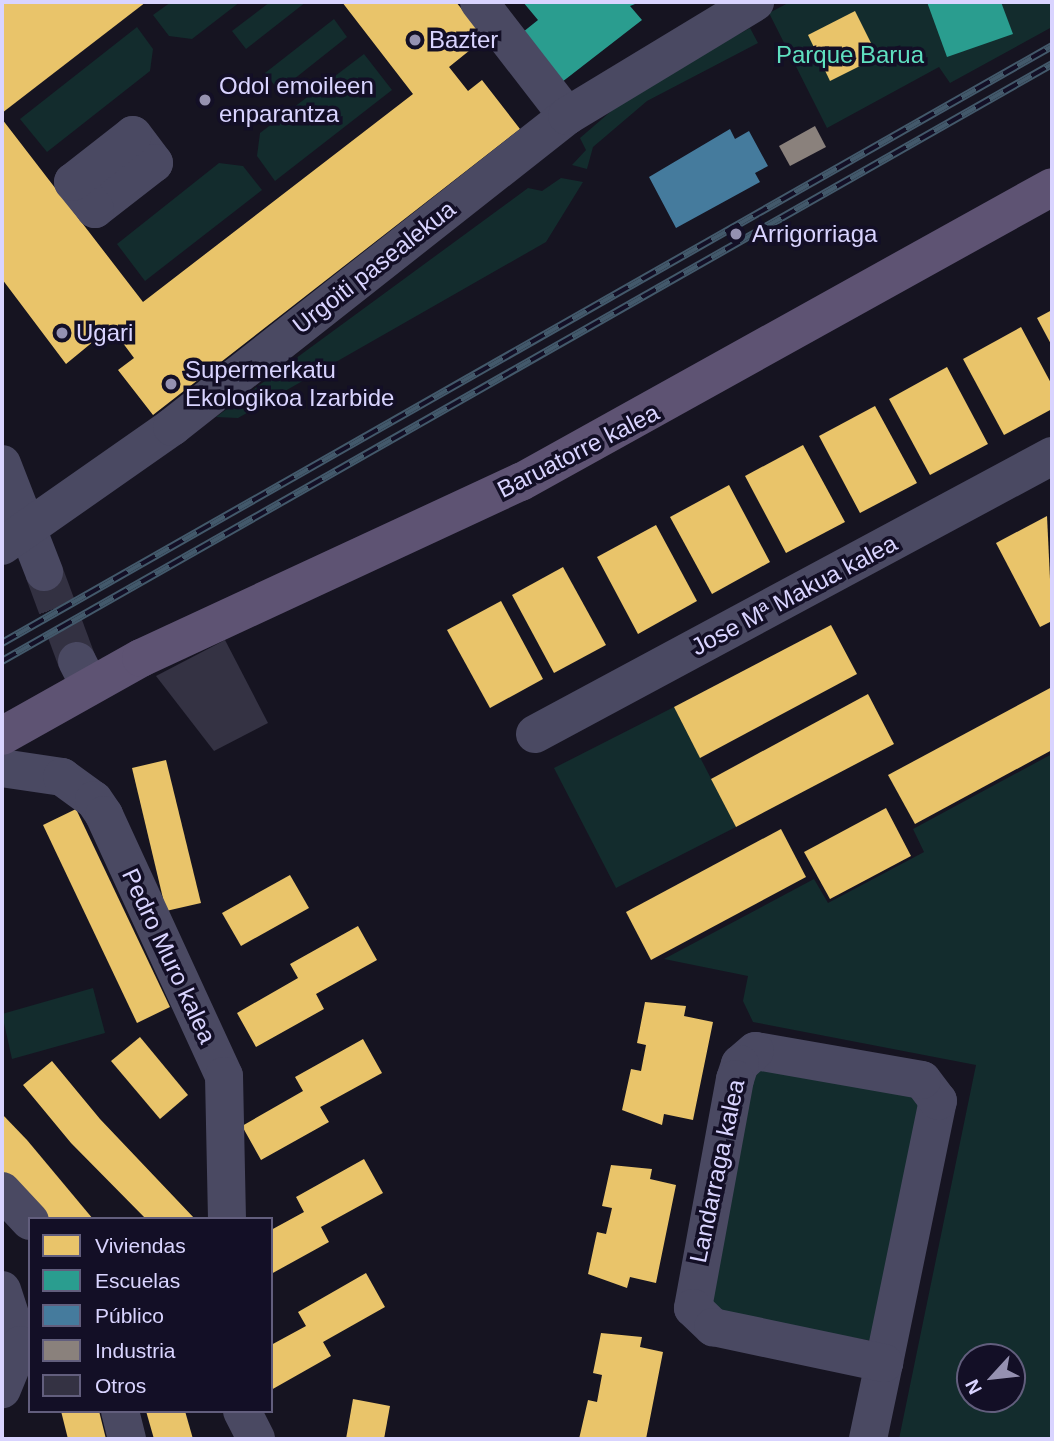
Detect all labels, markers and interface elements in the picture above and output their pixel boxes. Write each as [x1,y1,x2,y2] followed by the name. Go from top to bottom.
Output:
[429,26,498,54] place label: Bazter
[407,32,423,48] marker: Bazter
[776,41,924,69] park label: Parque Barua
[219,72,374,128] place label: Odol emoileen enparantza
[197,92,213,108] marker: Odol emoileen enparantza
[287,194,461,340] street label: Urgoiti pasealekua
[752,220,877,248] place label: Arrigorriaga
[726,224,746,244] marker: Arrigorriaga
[76,319,133,347] place label: Ugari
[54,325,70,341] marker: Ugari
[185,356,394,412] place label: Supermerkatu Ekologikoa Izarbide
[163,376,179,392] marker: Supermerkatu Ekologikoa Izarbide
[492,398,664,504] street label: Baruatorre kalea
[686,529,902,661] street label: Jose Mª Makua kalea
[116,864,222,1048] street label: Pedro Muro kalea
[683,1077,751,1265] street label: Landarraga kalea
[28,1217,273,1413] legend
[95,1234,186,1257] text: Viviendas
[95,1269,180,1292] text: Escuelas
[95,1304,164,1327] text: Público
[95,1339,176,1362] text: Industria
[956,1343,1026,1413] north arrow
[95,1374,146,1397] text: Otros
[961,1376,986,1398] text: N

